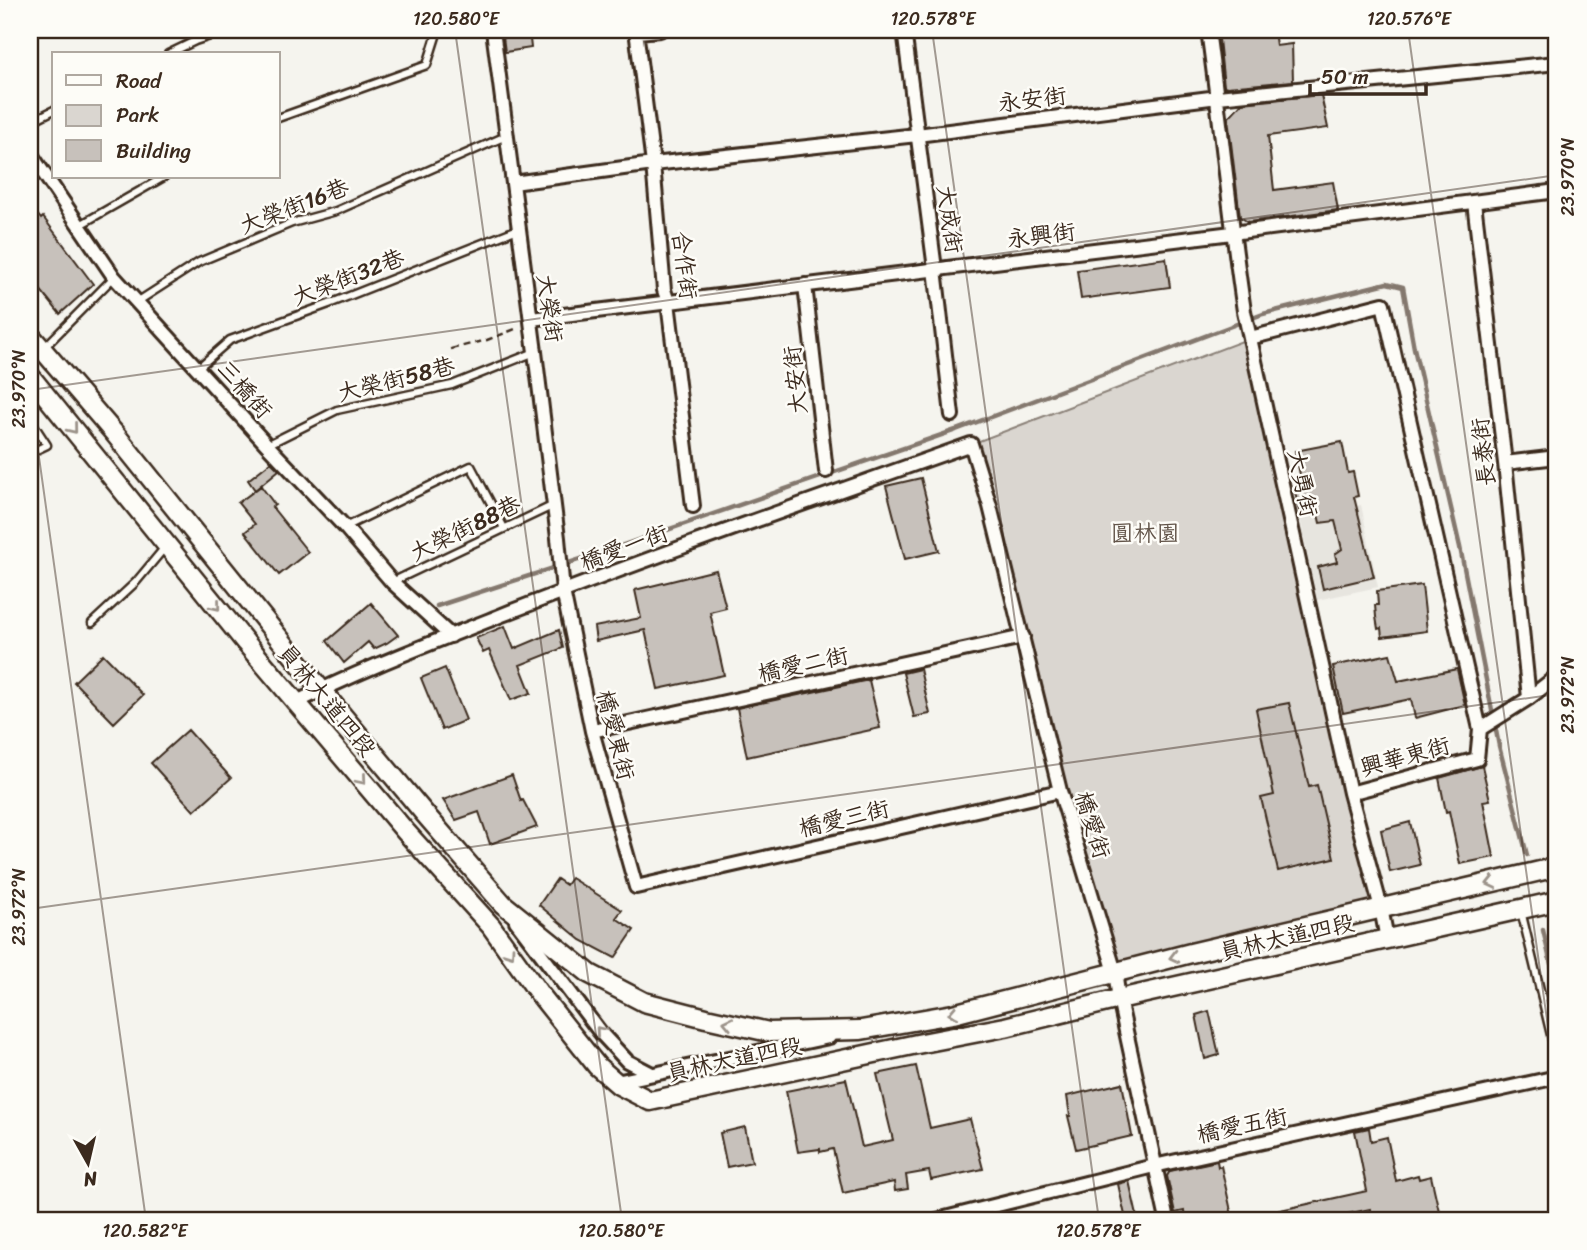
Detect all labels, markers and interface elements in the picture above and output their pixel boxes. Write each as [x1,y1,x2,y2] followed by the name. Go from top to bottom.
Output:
[413,3,500,35] text: 120.580°E
[891,3,976,35] text: 120.578°E
[1367,3,1452,35] text: 120.576°E
[52,52,280,178] legend
[1310,52,1426,96] scale bar
[1321,58,1369,96] text: 50 m
[116,62,163,100] text: Road
[995,75,1069,124] street label: 永安街
[116,96,159,134] text: Park
[116,132,192,170] text: Building
[1552,137,1584,216] text: 23.970°N
[233,166,356,246] street label: 大榮街16巷
[924,182,975,256] street label: 大成街
[1004,211,1078,260] street label: 永興街
[660,228,709,302] street label: 合作街
[286,237,411,318] street label: 大榮街32巷
[524,271,575,345] street label: 大榮街
[772,343,819,416] street label: 大安街
[333,345,460,414] street label: 大榮街58巷
[3,349,35,428] text: 23.970°N
[206,350,283,429] street label: 三橋街
[1460,415,1507,488] street label: 長泰街
[65,421,77,434] one-way arrow
[1275,445,1330,521] street label: 大勇街
[402,483,529,573] street label: 大榮街88巷
[574,512,674,582] street label: 橋愛一街
[1111,513,1180,554] park label: 圓林園
[208,598,221,610] one-way arrow
[267,634,387,766] street label: 員林大道四段
[754,635,852,694] street label: 橋愛二街
[1552,656,1584,734] text: 23.972°N
[584,686,647,785] street label: 橋愛東街
[1355,725,1455,788] street label: 興華東街
[354,773,367,785] one-way arrow
[1063,786,1122,864] street label: 橋愛街
[795,788,894,849] street label: 橋愛三街
[3,868,35,946] text: 23.972°N
[1485,875,1497,889] one-way arrow
[1215,902,1359,973] street label: 員林大道四段
[502,945,514,958] one-way arrow
[1168,949,1180,963] one-way arrow
[947,1005,959,1020] one-way arrow
[722,1017,734,1032] one-way arrow
[662,1025,806,1094] street label: 員林大道四段
[596,1026,608,1039] one-way arrow
[1193,1096,1291,1155] street label: 橋愛五街
[52,1128,122,1198] north arrow
[81,1162,100,1197] text: N
[103,1215,188,1247] text: 120.582°E
[578,1215,665,1247] text: 120.580°E
[1056,1215,1141,1247] text: 120.578°E

